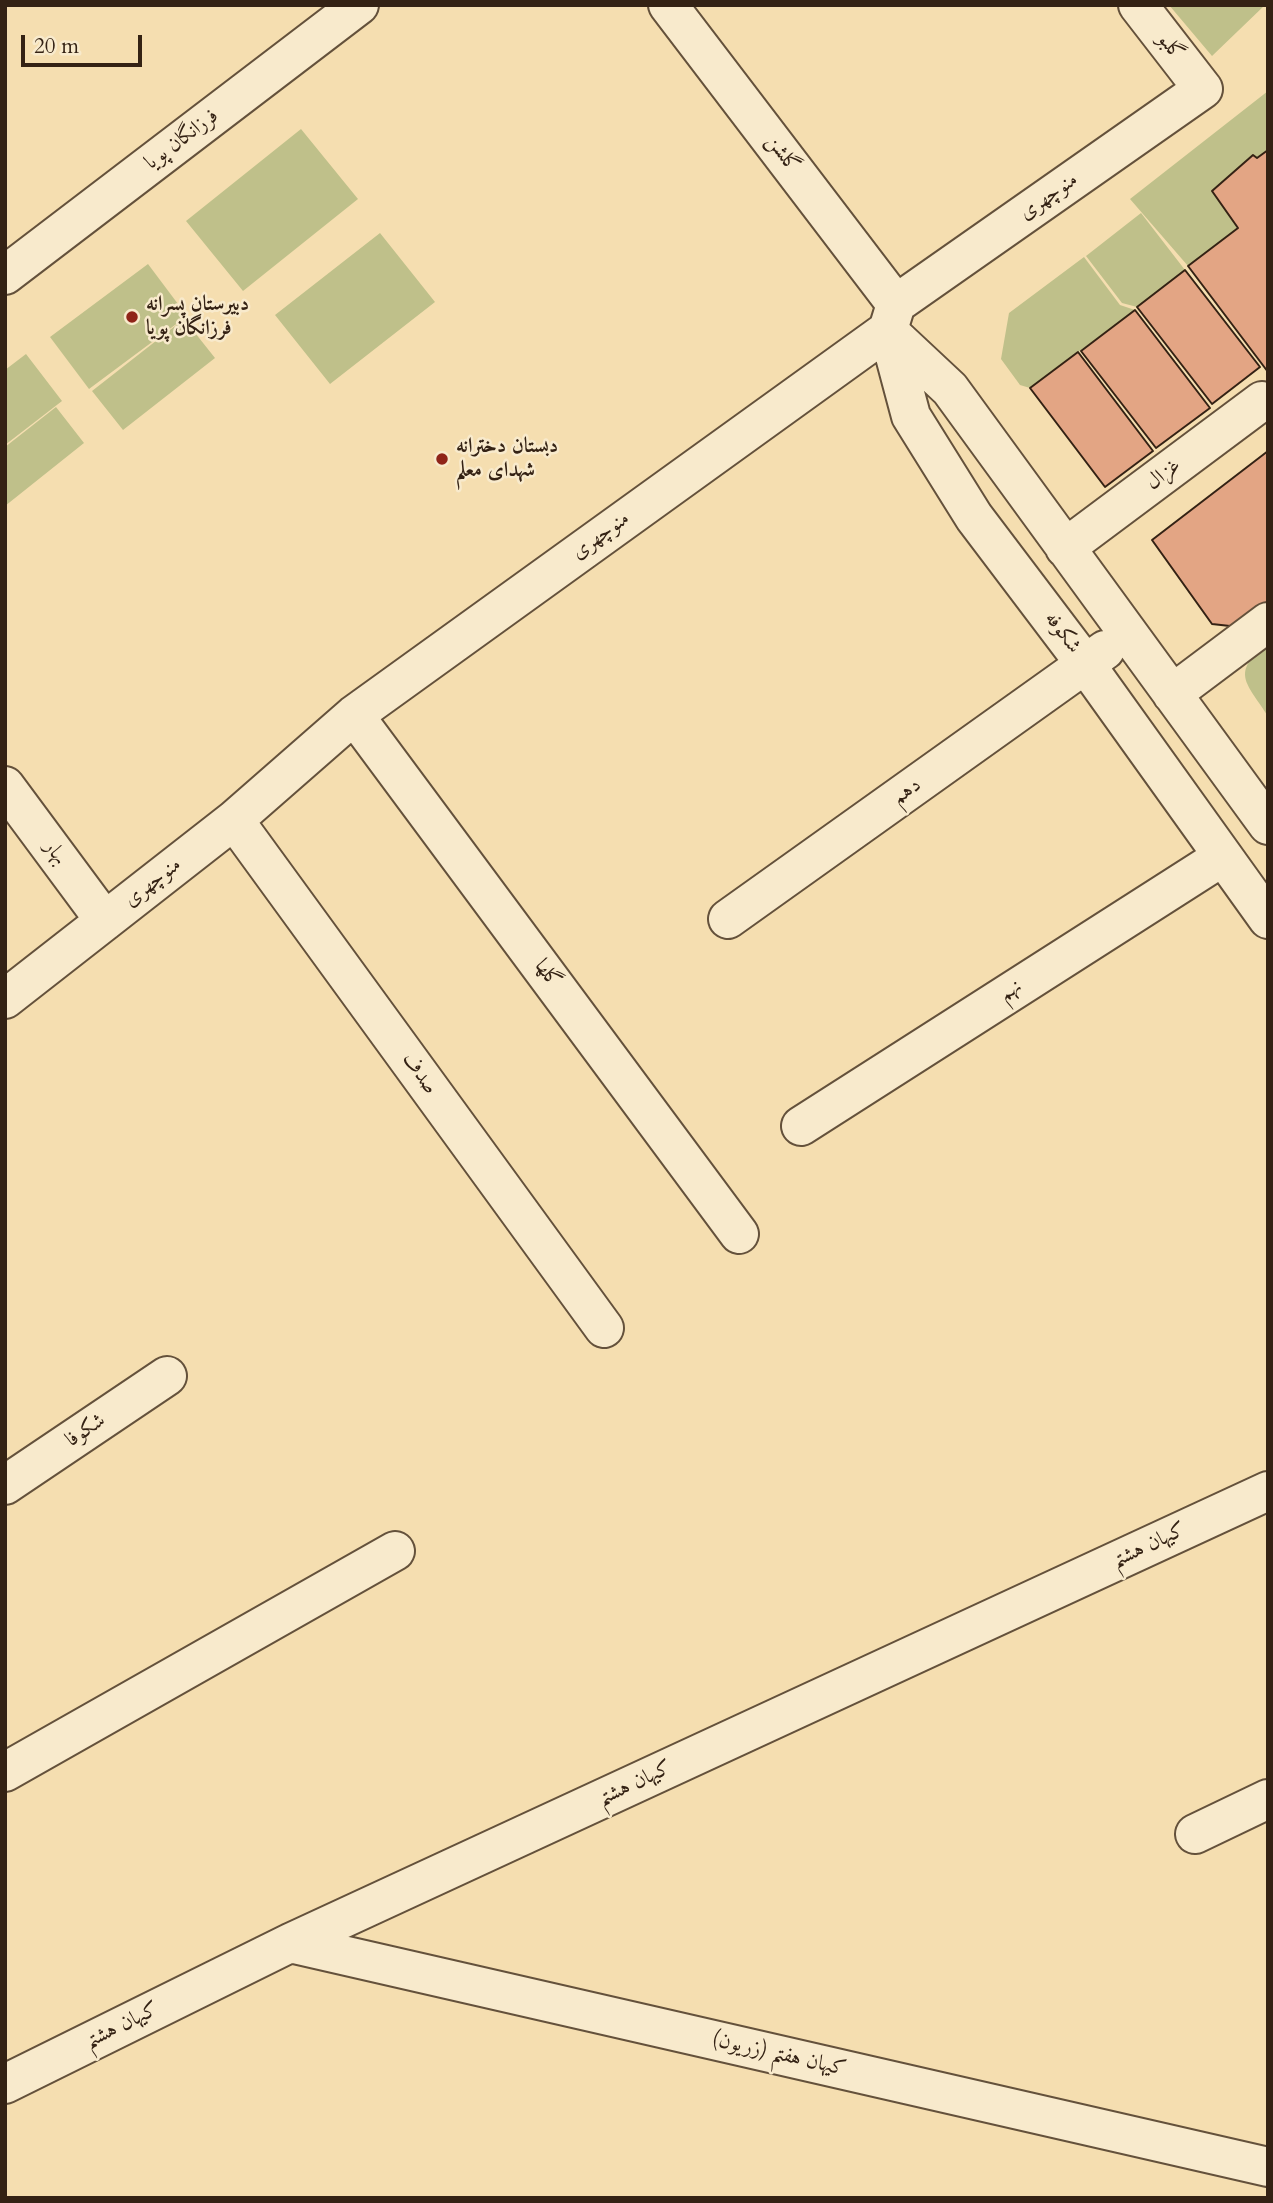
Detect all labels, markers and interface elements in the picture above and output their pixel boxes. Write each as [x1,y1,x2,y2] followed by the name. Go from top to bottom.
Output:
[24,21,145,65] scale bar
[1151,28,1189,66] street label: گلبو
[34,32,79,61] text: 20 m
[140,104,224,176] street label: فرزانگان پویا
[760,130,804,178] street label: گلشن
[1015,168,1083,226] street label: منوچهری
[146,292,249,342] place label: دبیرستان پسرانه فرزانگان پویا
[124,309,140,325] marker: دبیرستان پسرانه فرزانگان پویا
[456,434,558,484] place label: دبستان دخترانه شهدای معلم
[434,451,450,467] marker: دبستان دخترانه شهدای معلم
[1142,454,1186,496] street label: غزال
[567,506,635,566] street label: منوچهری
[1038,607,1086,659] street label: شکوفه
[888,773,926,811] street label: دهم
[38,836,72,870] street label: بهار
[119,853,187,913] street label: منوچهری
[528,955,566,993] street label: گلها
[995,974,1027,1008] street label: نهم
[396,1048,442,1100] street label: صدف
[61,1409,111,1453] street label: شکوفا
[1108,1518,1190,1574] street label: کیهان هشتم
[594,1756,676,1812] street label: کیهان هشتم
[81,1997,163,2055] street label: کیهان هشتم
[710,2027,848,2083] street label: کیهان هفتم (زریون)

